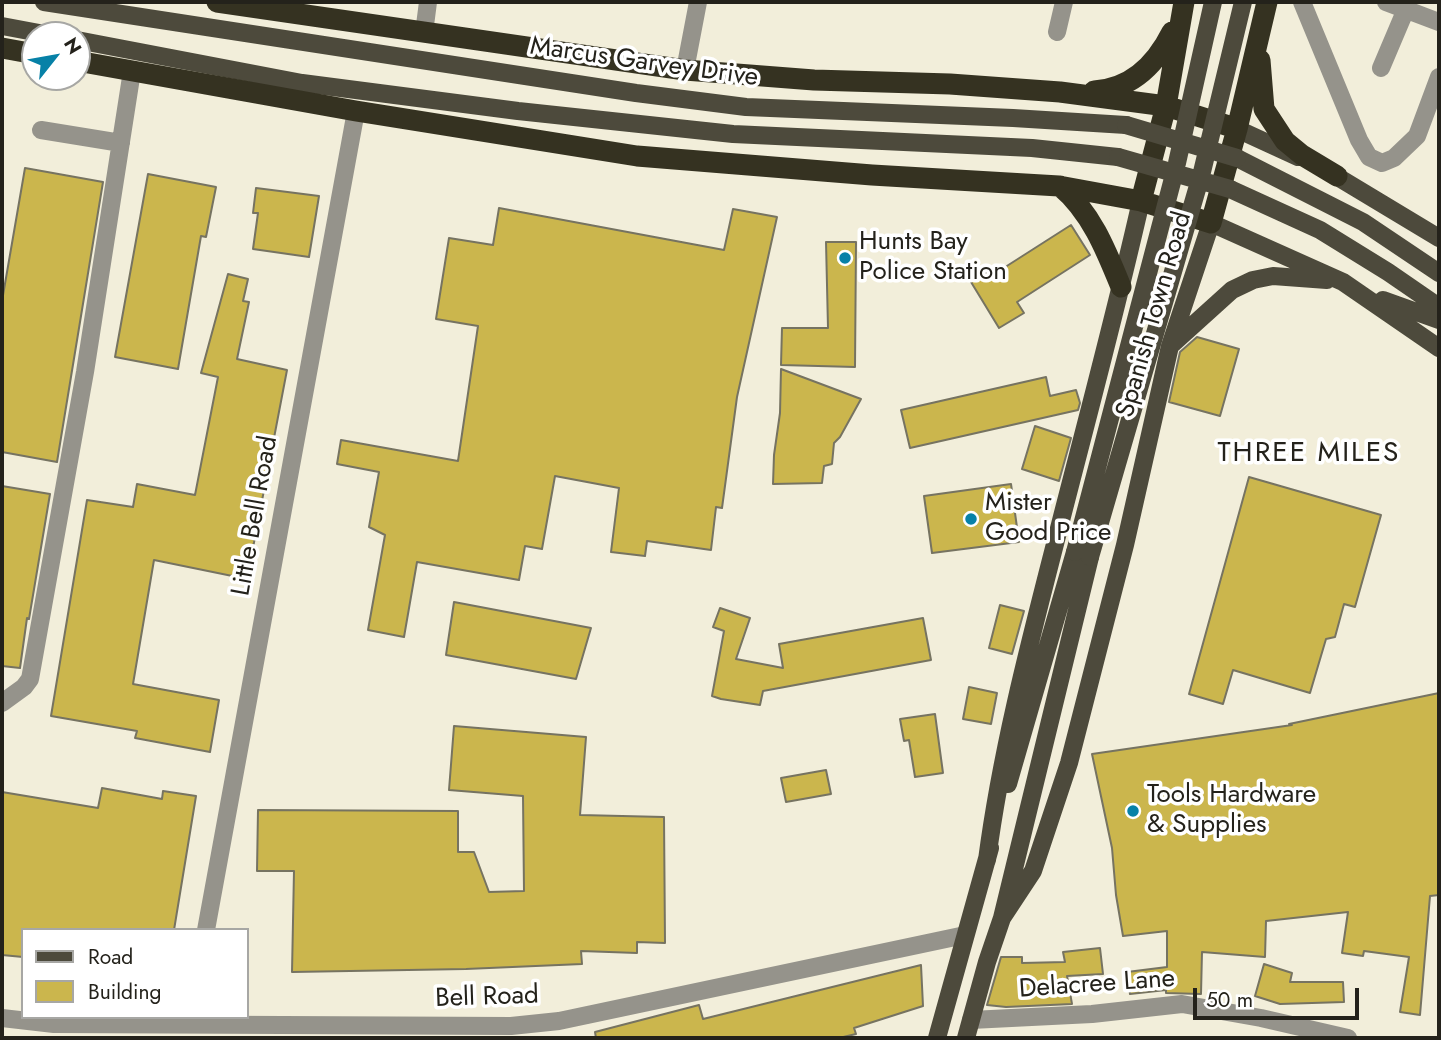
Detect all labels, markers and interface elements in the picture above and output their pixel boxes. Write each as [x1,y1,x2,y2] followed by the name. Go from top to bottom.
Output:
[21,21,91,91] north arrow
[528,32,760,94] street label: Marcus Garvey Drive
[57,33,88,59] text: N
[1111,209,1199,421] street label: Spanish Town Road
[859,227,1007,288] place label: Hunts Bay Police Station
[837,250,853,266] marker: Hunts Bay Police Station
[227,434,285,598] street label: Little Bell Road
[1219,437,1399,471] district label: THREE MILES
[985,488,1111,550] place label: Mister Good Price
[963,511,979,527] marker: Mister Good Price
[1147,780,1316,842] place label: Tools Hardware & Supplies
[1125,803,1141,819] marker: Tools Hardware & Supplies
[21,928,248,1019] legend
[88,942,133,972] text: Road
[1018,964,1176,1006] street label: Delacree Lane
[1196,974,1362,1018] scale bar
[88,977,161,1007] text: Building
[435,981,539,1015] street label: Bell Road
[1206,985,1253,1015] text: 50 m

